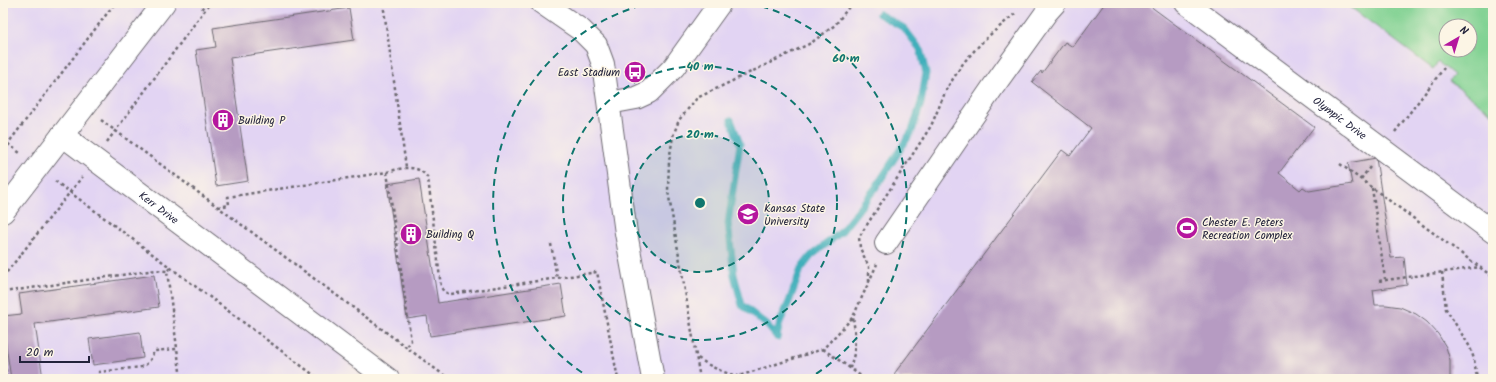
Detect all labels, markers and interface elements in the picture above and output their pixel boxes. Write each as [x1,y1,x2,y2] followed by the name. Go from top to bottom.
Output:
[1438,18,1478,58] north arrow
[1455,22,1472,40] text: N
[832,49,860,68] text: 60 m
[686,57,714,76] text: 40 m
[622,59,648,85] bus stop icon: East Stadium
[558,64,620,82] place label: East Stadium
[1308,92,1370,145] street label: Olympic Drive
[210,107,236,133] building icon: Building P
[238,112,286,130] place label: Building P
[686,125,714,144] text: 20 m
[134,187,182,229] street label: Kerr Drive
[693,196,707,210] centre of rings
[764,200,825,231] place label: Kansas State University
[735,201,761,227] school or university icon: Kansas State University
[1202,214,1292,245] place label: Chester E. Peters Recreation Complex
[1174,215,1200,241] sports icon: Chester E. Peters Recreation Complex
[398,221,424,247] building icon: Building Q
[426,226,474,244] place label: Building Q
[20,338,89,364] scale bar
[26,343,54,362] text: 20 m

